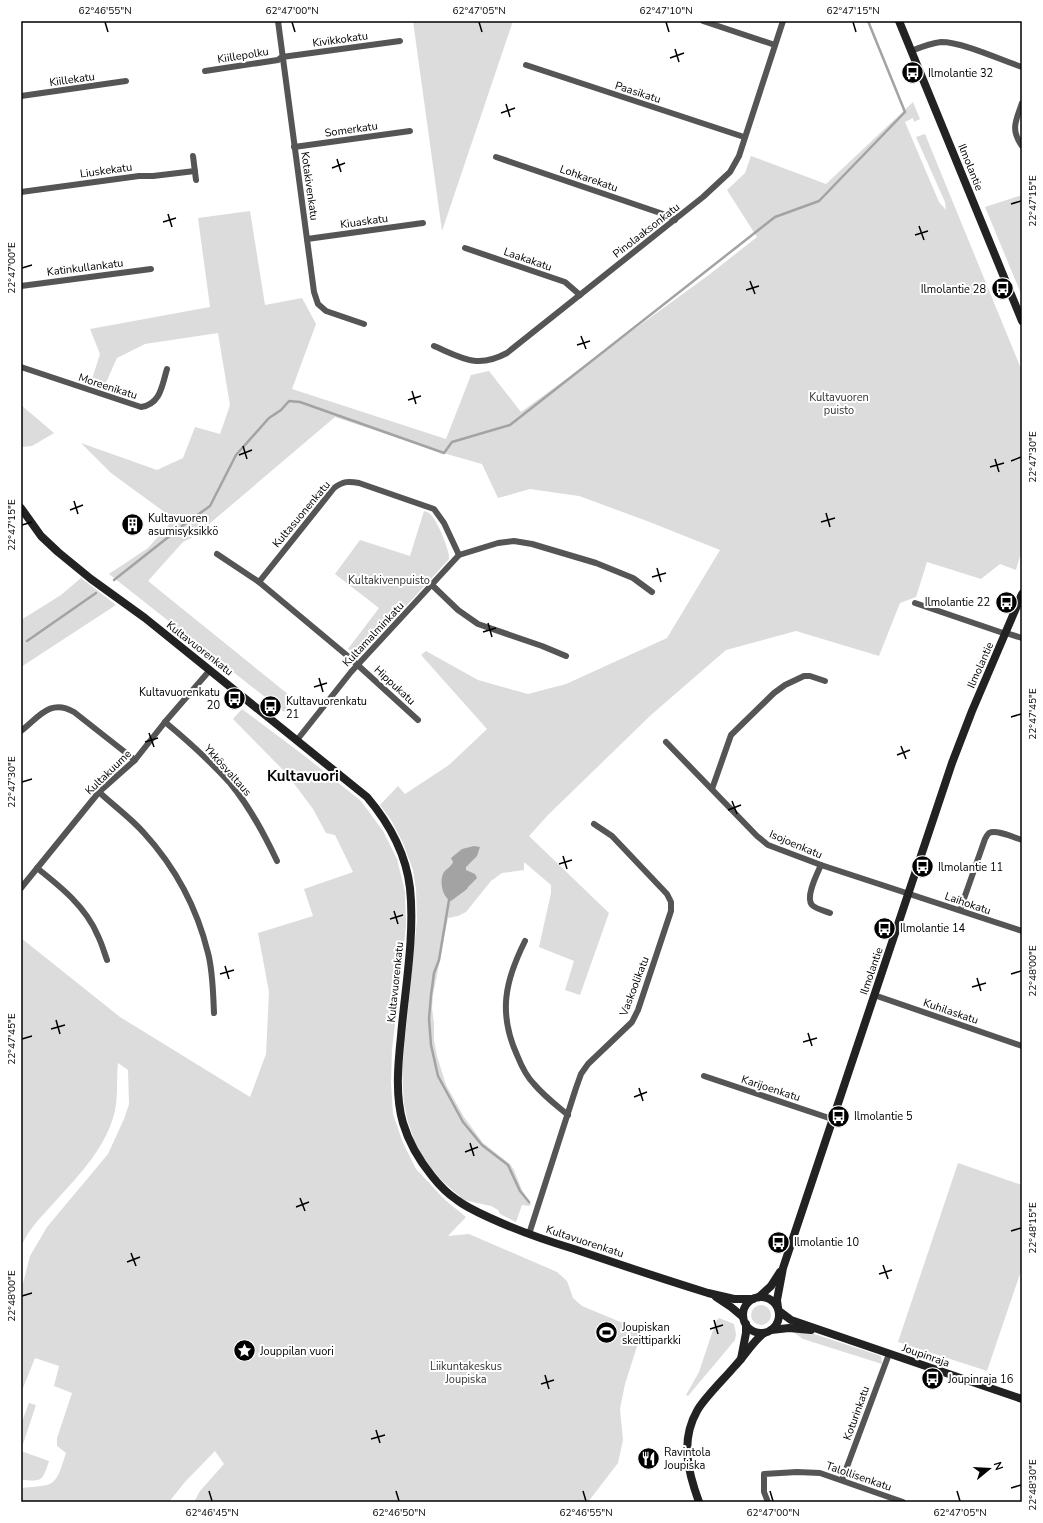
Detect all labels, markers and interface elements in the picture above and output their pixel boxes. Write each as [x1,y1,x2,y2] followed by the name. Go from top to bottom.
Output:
[78,4,132,18] text: 62°46'55"N
[265,4,319,18] text: 62°47'00"N
[452,4,506,18] text: 62°47'05"N
[639,4,693,18] text: 62°47'10"N
[826,4,880,18] text: 62°47'15"N
[311,28,369,51] street label: Kivikkokatu
[216,44,270,67] street label: Kiillepolku
[900,60,926,86] bus stop icon: Ilmolantie 32
[928,66,993,81] place label: Ilmolantie 32
[48,69,96,90] street label: Kiillekatu
[613,78,663,107] street label: Paasikatu
[324,118,379,141] street label: Somerkatu
[954,142,987,193] street label: Ilmolantie
[297,151,322,222] street label: Kotakivenkatu
[79,159,133,182] street label: Liuskekatu
[558,162,620,195] street label: Lohkarekatu
[1026,175,1040,227] text: 22°47'15"E
[610,200,683,261] street label: Pinolaaksonkatu
[339,211,389,232] street label: Kiuaskatu
[5,242,19,294] text: 22°47'00"E
[502,244,554,275] street label: Laakakatu
[46,255,124,280] street label: Katinkullankatu
[989,276,1015,302] bus stop icon: Ilmolantie 28
[921,282,986,297] place label: Ilmolantie 28
[76,370,139,403] street label: Moreenikatu
[809,390,869,418] park label: Kultavuoren puisto
[1026,431,1040,483] text: 22°47'30"E
[269,478,334,551] street label: Kultasuonenkatu
[5,499,19,551] text: 22°47'15"E
[119,511,145,537] building icon: Kultavuoren asumisyksikkö
[148,511,218,539] place label: Kultavuoren asumisyksikkö
[348,573,430,588] park label: Kultakivenpuisto
[993,589,1019,615] bus stop icon: Ilmolantie 22
[925,595,990,610] place label: Ilmolantie 22
[339,599,407,670] street label: Kultamalminkatu
[163,618,236,679] street label: Kultavuorenkatu
[964,640,997,691] street label: Ilmolantie
[371,662,419,708] street label: Hippukatu
[139,685,220,713] place label: Kultavuorenkatu 20
[222,685,248,711] bus stop icon: Kultavuorenkatu 20
[1026,688,1040,740] text: 22°47'45"E
[258,694,284,720] bus stop icon: Kultavuorenkatu 21
[286,694,367,722] place label: Kultavuorenkatu 21
[200,741,255,799] street label: Ykkösvaltaus
[82,746,135,798] street label: Kultakuume
[5,756,19,808] text: 22°47'30"E
[267,766,339,786] district label: Kultavuori
[767,827,825,862] street label: Isojoenkatu
[909,854,935,880] bus stop icon: Ilmolantie 11
[938,860,1003,875] place label: Ilmolantie 11
[943,889,993,918] street label: Laihokatu
[871,915,897,941] bus stop icon: Ilmolantie 14
[900,921,966,936] place label: Ilmolantie 14
[384,941,407,1023] street label: Kultavuorenkatu
[856,945,887,997] street label: Ilmolantie
[1026,945,1040,997] text: 22°48'00"E
[616,954,653,1019] street label: Vaskoolikatu
[921,995,980,1028] street label: Kuhilaskatu
[5,1013,19,1065] text: 22°47'45"E
[739,1072,802,1105] street label: Karijoenkatu
[826,1103,852,1129] bus stop icon: Ilmolantie 5
[854,1109,913,1124] place label: Ilmolantie 5
[1026,1202,1040,1254] text: 22°48'15"E
[544,1222,626,1261] street label: Kultavuorenkatu
[766,1229,792,1255] bus stop icon: Ilmolantie 10
[794,1235,860,1250] place label: Ilmolantie 10
[5,1270,19,1322] text: 22°48'00"E
[593,1320,619,1346] sports icon: Joupiskan skeittiparkki
[621,1320,681,1348] place label: Joupiskan skeittiparkki
[232,1338,258,1364] place icon: Jouppilan vuori
[899,1340,952,1371] street label: Joupinraja
[259,1344,334,1359] place label: Jouppilan vuori
[430,1359,502,1387] park label: Liikuntakeskus Joupiska
[920,1366,946,1392] bus stop icon: Joupinraja 16
[947,1372,1014,1387] place label: Joupinraja 16
[840,1384,873,1442] street label: Koturinkatu
[636,1445,662,1471] restaurant icon: Ravintola Joupiska
[663,1445,711,1473] place label: Ravintola Joupiska
[969,1449,1009,1489] north arrow
[824,1458,894,1495] street label: Talollisenkatu
[1026,1459,1040,1511] text: 22°48'30"E
[990,1460,1006,1472] text: N
[185,1506,239,1520] text: 62°46'45"N
[372,1506,426,1520] text: 62°46'50"N
[559,1506,613,1520] text: 62°46'55"N
[746,1506,800,1520] text: 62°47'00"N
[933,1506,987,1520] text: 62°47'05"N

